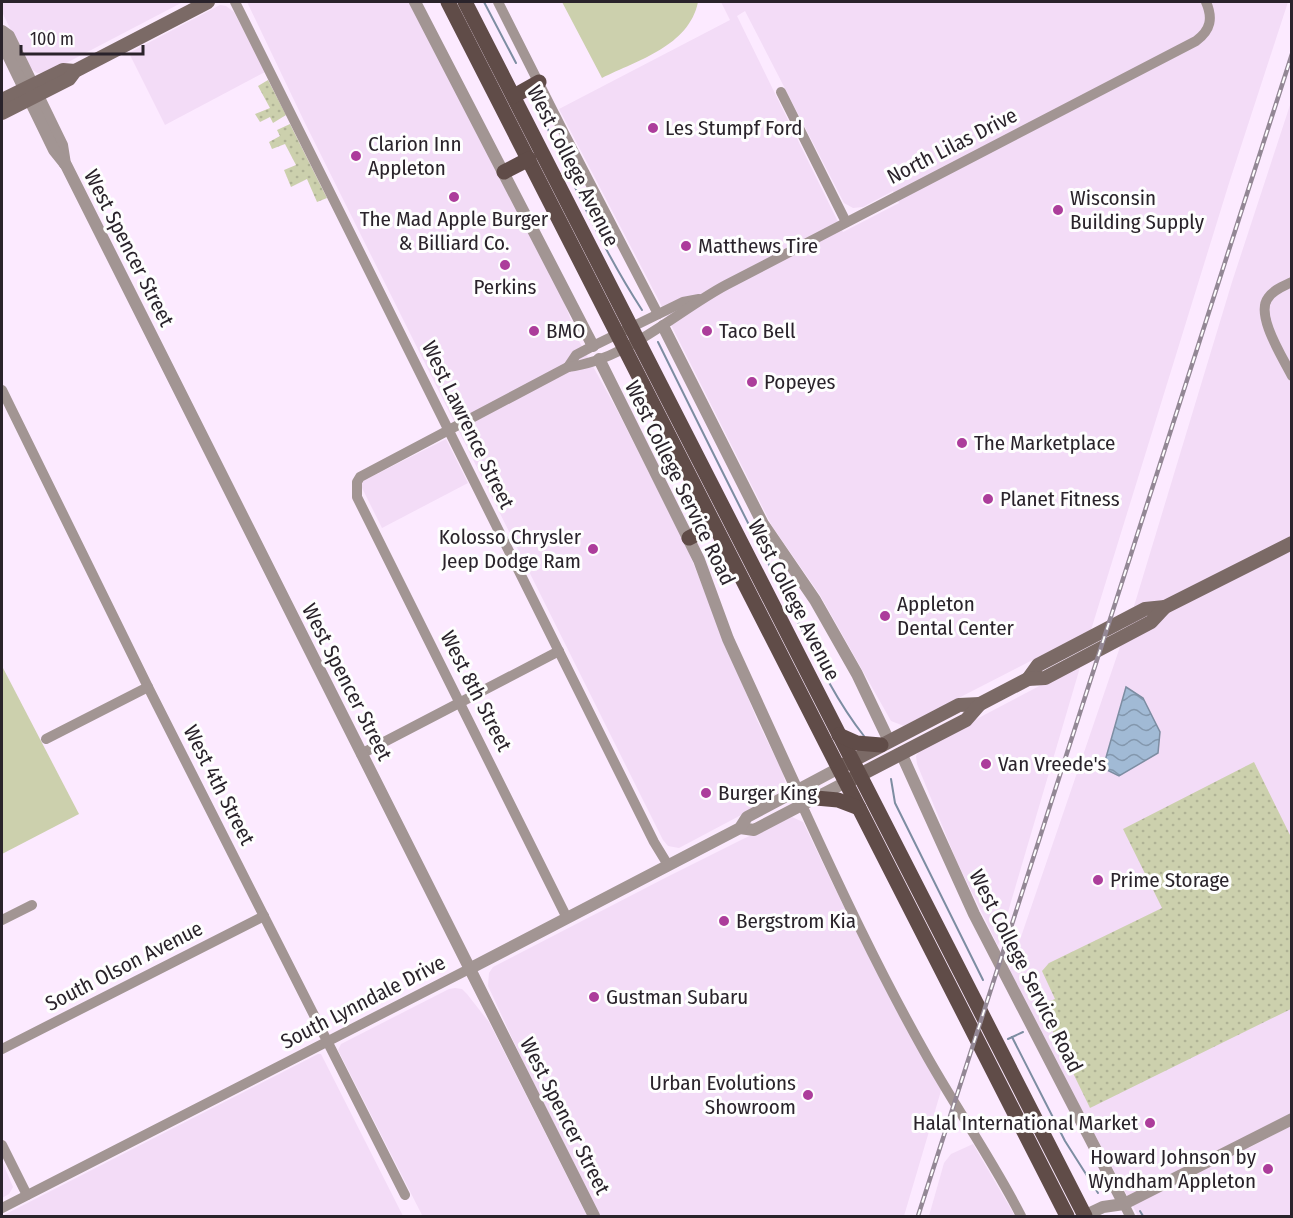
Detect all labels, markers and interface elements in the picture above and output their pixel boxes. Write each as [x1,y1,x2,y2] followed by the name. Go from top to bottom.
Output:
[21,18,142,56] scale bar
[30,28,74,50] text: 100 m
[521,81,625,251] street label: West College Avenue
[883,102,1021,190] street label: North Lilas Drive
[665,115,803,141] place label: Les Stumpf Ford
[646,121,660,135] marker: Les Stumpf Ford
[368,131,462,181] place label: Clarion Inn Appleton
[349,149,363,163] marker: Clarion Inn Appleton
[78,165,180,331] street label: West Spencer Street
[1070,185,1205,235] place label: Wisconsin Building Supply
[447,190,461,204] marker: The Mad Apple Burger & Billiard Co.
[1051,203,1065,217] marker: Wisconsin Building Supply
[360,206,549,256] place label: The Mad Apple Burger & Billiard Co.
[698,233,818,259] place label: Matthews Tire
[679,239,693,253] marker: Matthews Tire
[498,258,512,272] marker: Perkins
[473,274,537,300] place label: Perkins
[546,318,585,344] place label: BMO
[719,318,796,344] place label: Taco Bell
[527,324,541,338] marker: BMO
[700,324,714,338] marker: Taco Bell
[416,337,520,513] street label: West Lawrence Street
[764,369,836,395] place label: Popeyes
[745,375,759,389] marker: Popeyes
[619,376,741,590] street label: West College Service Road
[974,430,1115,456] place label: The Marketplace
[955,436,969,450] marker: The Marketplace
[1000,486,1120,512] place label: Planet Fitness
[981,492,995,506] marker: Planet Fitness
[742,515,846,685] street label: West College Avenue
[439,524,582,574] place label: Kolosso Chrysler Jeep Dodge Ram
[586,542,600,556] marker: Kolosso Chrysler Jeep Dodge Ram
[897,591,1015,641] place label: Appleton Dental Center
[296,599,398,765] street label: West Spencer Street
[878,609,892,623] marker: Appleton Dental Center
[435,626,518,756] street label: West 8th Street
[178,721,260,850] street label: West 4th Street
[998,751,1107,777] place label: Van Vreede's
[979,757,993,771] marker: Van Vreede's
[718,780,817,806] place label: Burger King
[699,786,713,800] marker: Burger King
[963,865,1089,1077] street label: West College Service Road
[1110,867,1229,893] place label: Prime Storage
[1091,873,1105,887] marker: Prime Storage
[736,908,856,934] place label: Bergstrom Kia
[717,914,731,928] marker: Bergstrom Kia
[41,915,207,1017] street label: South Olson Avenue
[276,949,450,1055] street label: South Lynndale Drive
[606,984,748,1010] place label: Gustman Subaru
[587,990,601,1004] marker: Gustman Subaru
[514,1033,616,1199] street label: West Spencer Street
[650,1070,796,1120] place label: Urban Evolutions Showroom
[801,1088,815,1102] marker: Urban Evolutions Showroom
[913,1110,1138,1136] place label: Halal International Market
[1143,1116,1157,1130] marker: Halal International Market
[1088,1144,1257,1194] place label: Howard Johnson by Wyndham Appleton
[1261,1162,1275,1176] marker: Howard Johnson by Wyndham Appleton

